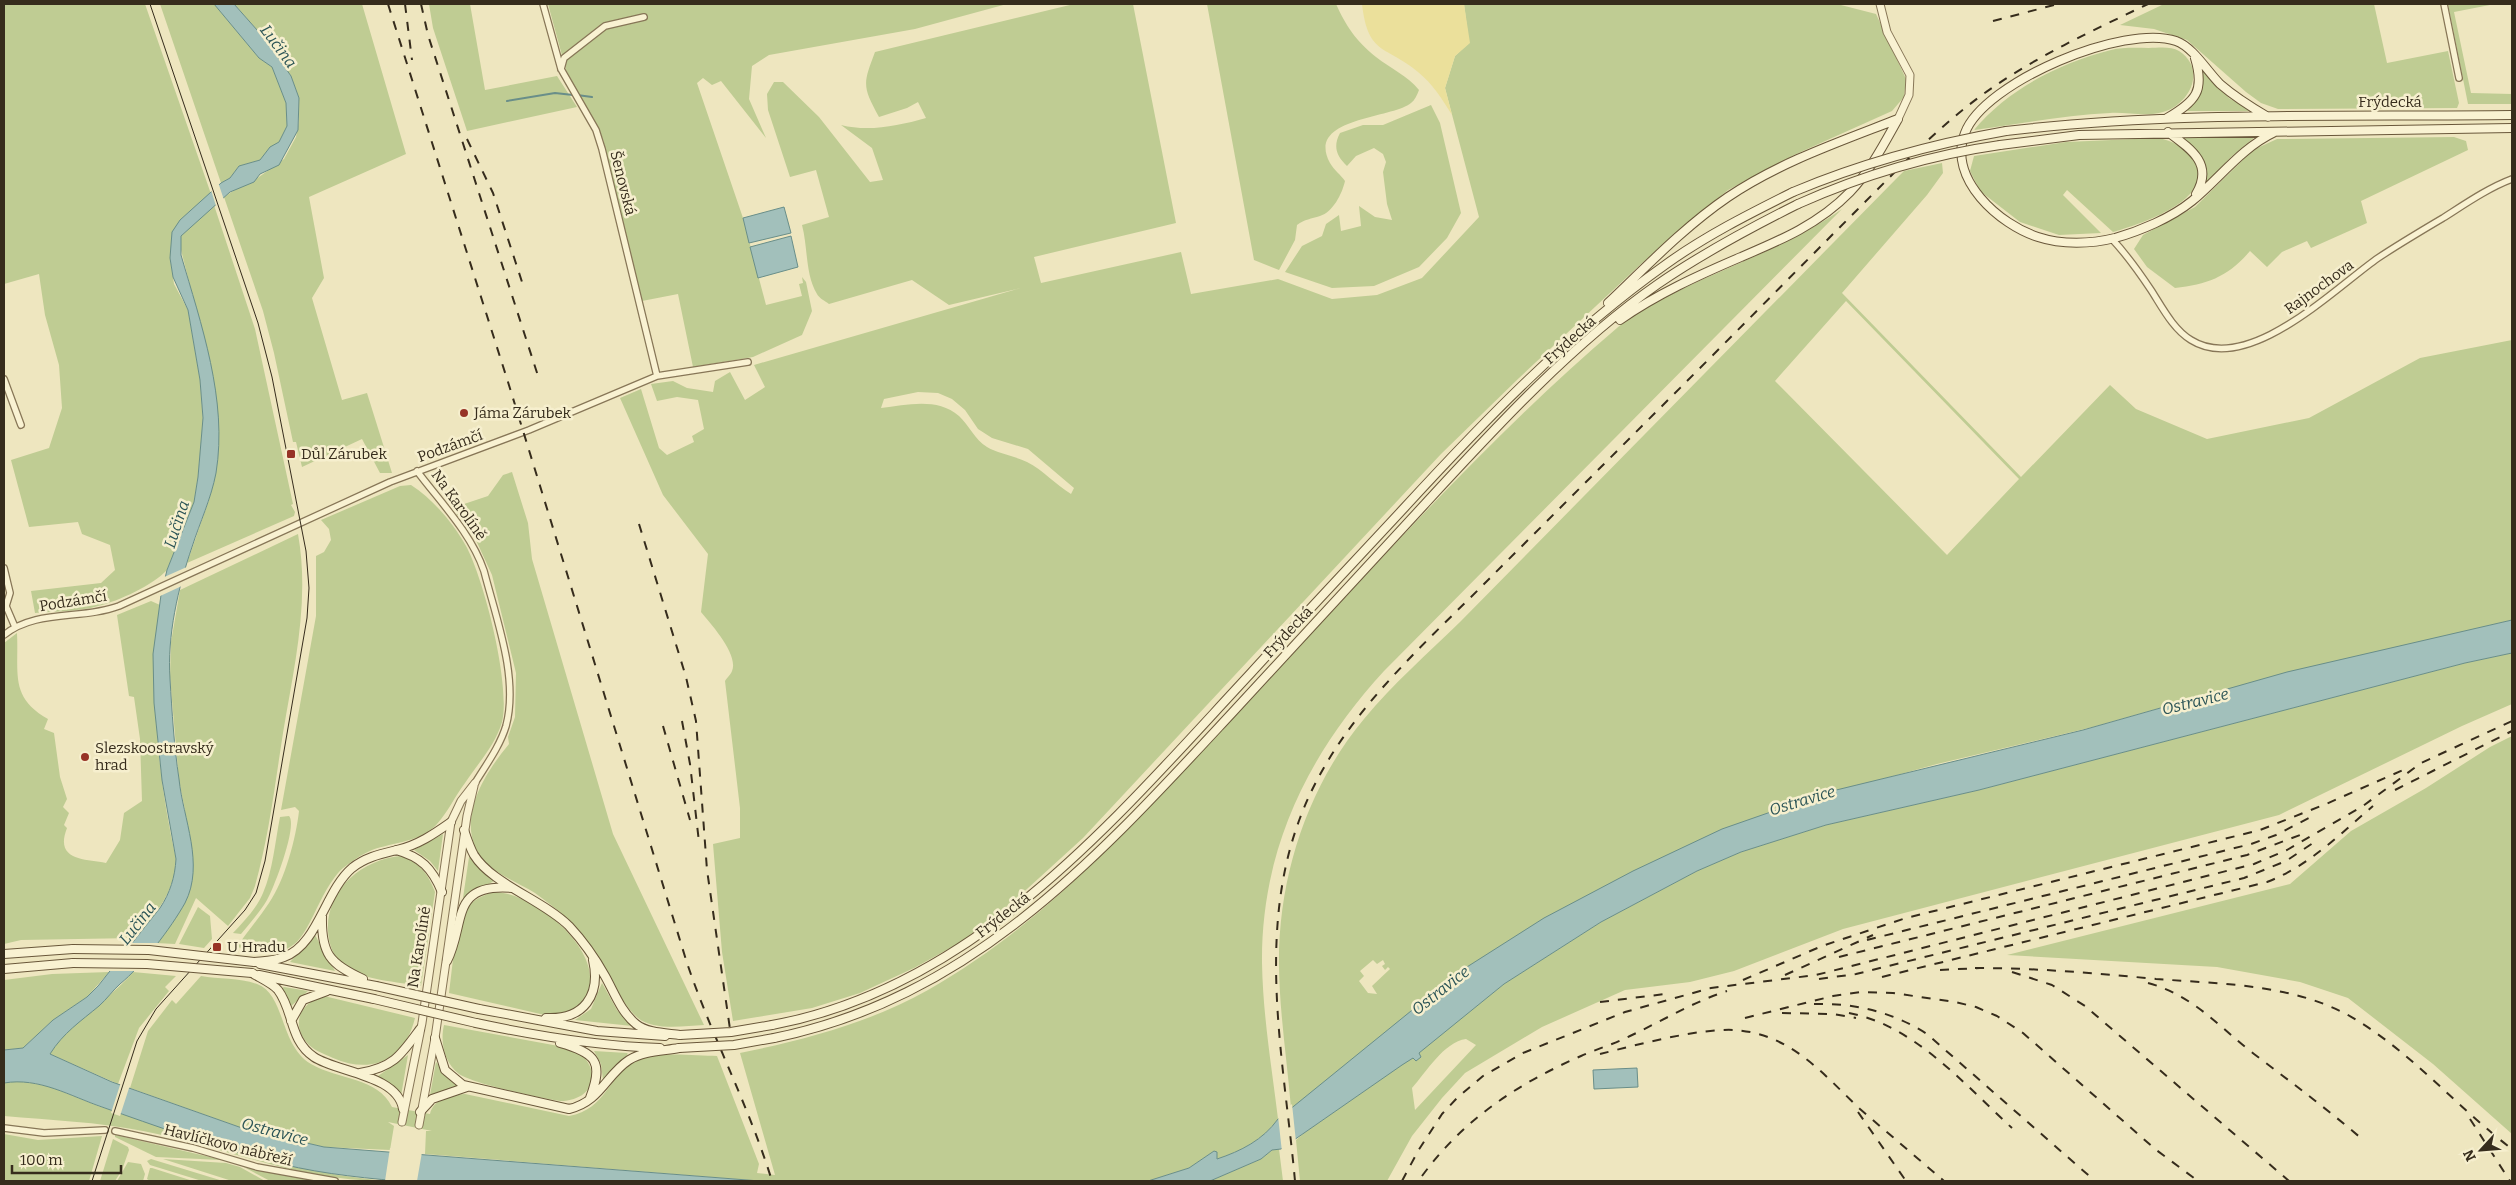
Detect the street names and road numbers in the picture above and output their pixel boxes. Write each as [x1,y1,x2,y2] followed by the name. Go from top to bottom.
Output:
[2358,93,2422,111] street label: Frýdecká
[606,149,640,217] street label: Šenovská
[2281,256,2357,318] street label: Rajnochova
[1540,312,1600,368] street label: Frýdecká
[415,426,485,466] street label: Podzámčí
[427,466,491,544] street label: Na Karolíně
[38,587,108,615] street label: Podzámčí
[1260,603,1316,661] street label: Frýdecká
[972,888,1034,942] street label: Frýdecká
[404,905,434,989] street label: Na Karolíně
[162,1120,295,1170] street label: Havlíčkovo nábřeží

